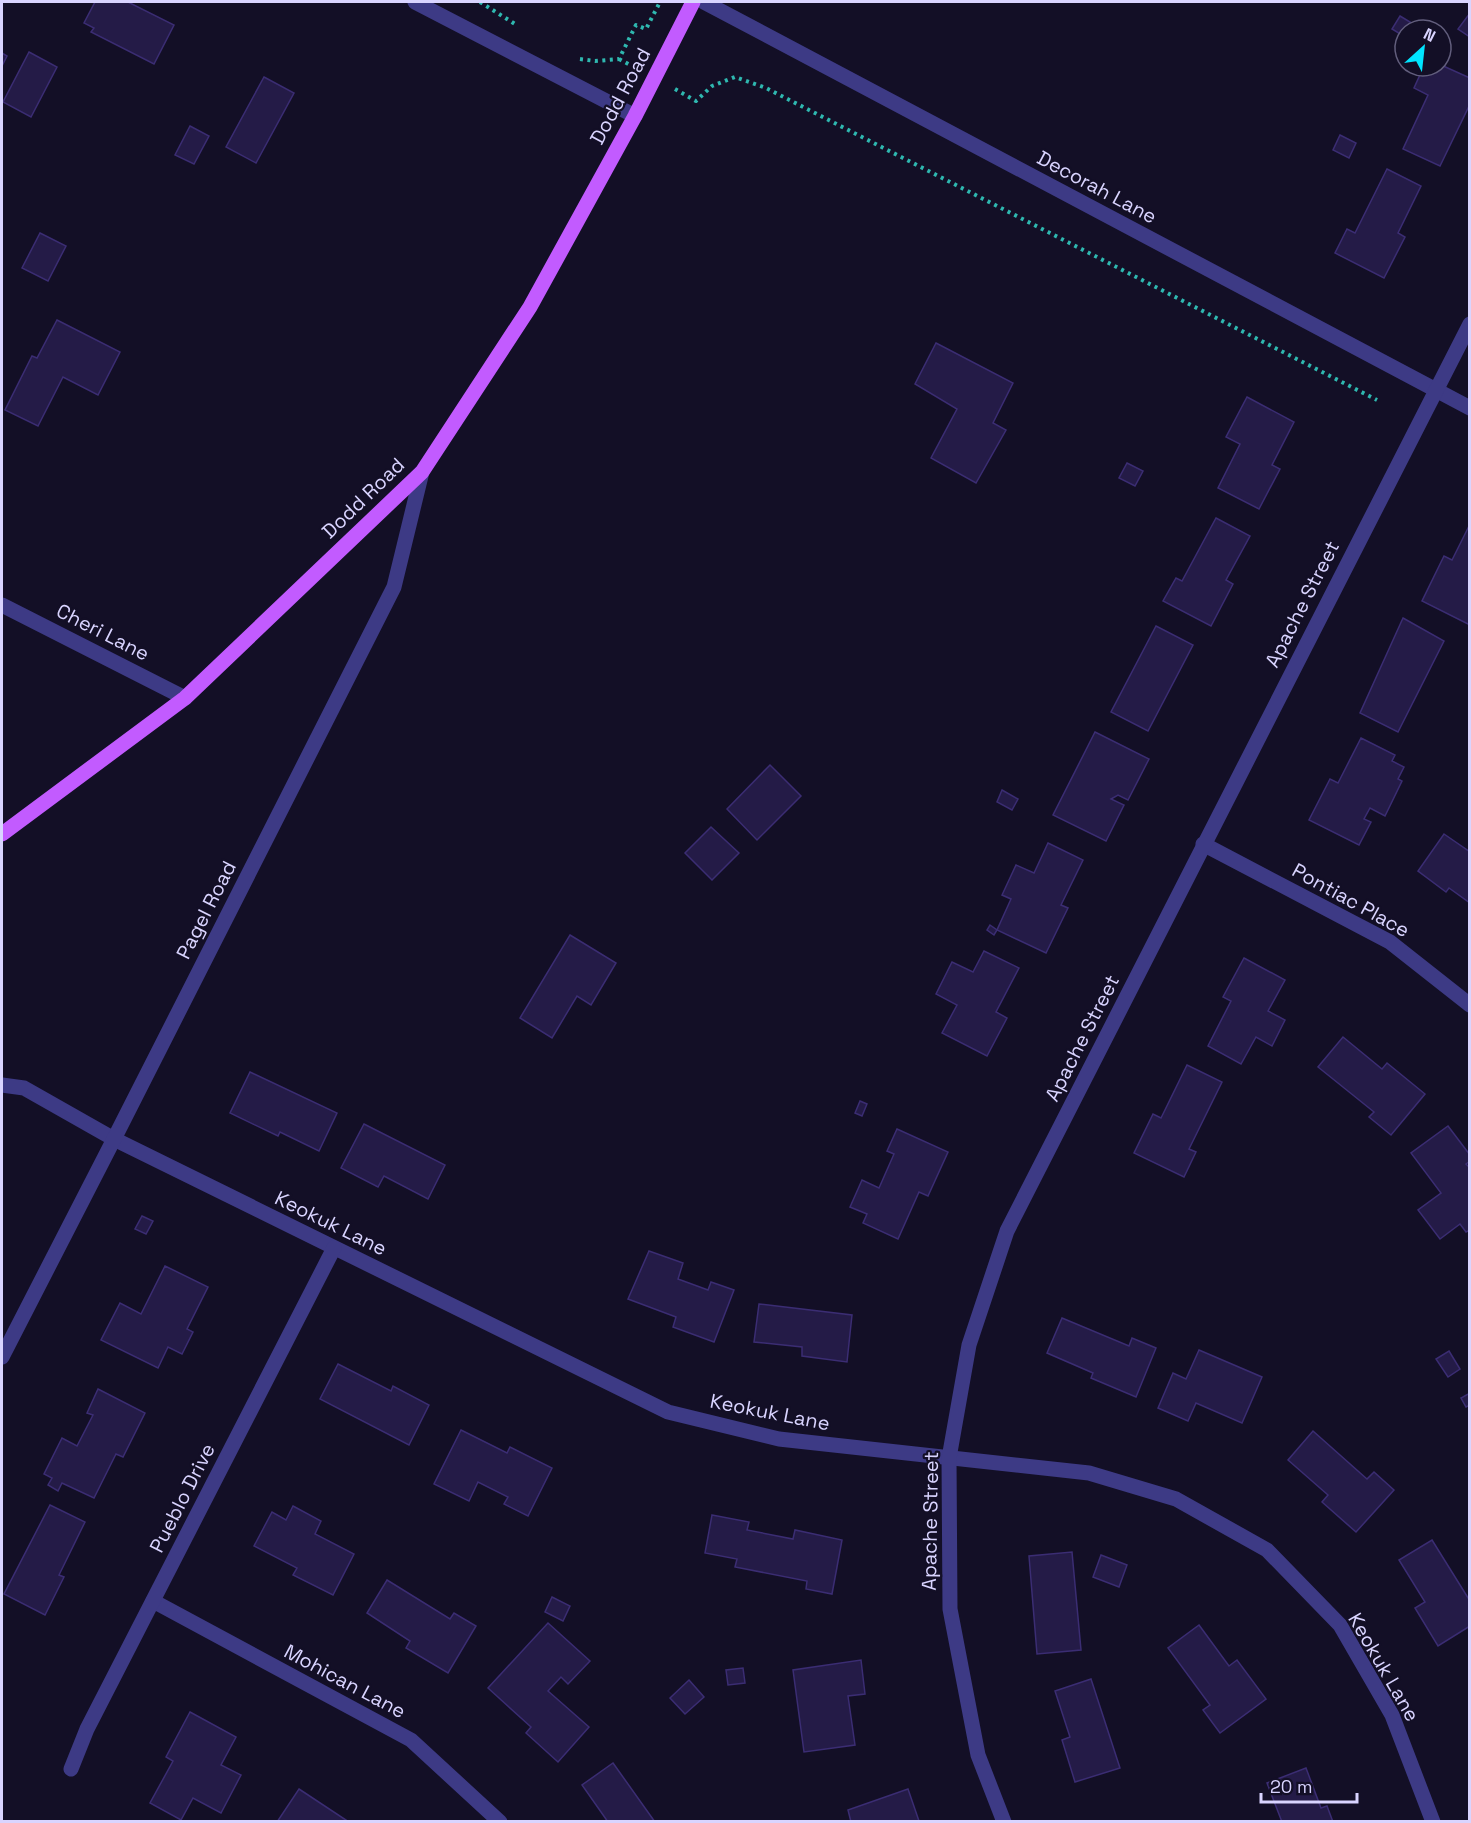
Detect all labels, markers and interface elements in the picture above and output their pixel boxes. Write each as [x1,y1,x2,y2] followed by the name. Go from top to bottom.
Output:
[1393,18,1453,78] north arrow
[1420,23,1439,47] text: N
[584,43,656,149] street label: Dodd Road
[1033,145,1161,229] street label: Decorah Lane
[316,452,410,544] street label: Dodd Road
[1259,536,1345,672] street label: Apache Street
[52,597,154,667] street label: Cheri Lane
[170,856,242,964] street label: Pagel Road
[1288,857,1414,943] street label: Pontiac Place
[1039,970,1125,1106] street label: Apache Street
[271,1185,391,1261] street label: Keokuk Lane
[708,1388,832,1436] street label: Keokuk Lane
[143,1439,221,1557] street label: Pueblo Drive
[916,1451,944,1591] street label: Apache Street
[1342,1608,1426,1726] street label: Keokuk Lane
[280,1638,410,1724] street label: Mohican Lane
[1261,1766,1357,1804] scale bar
[1270,1775,1313,1798] text: 20 m

